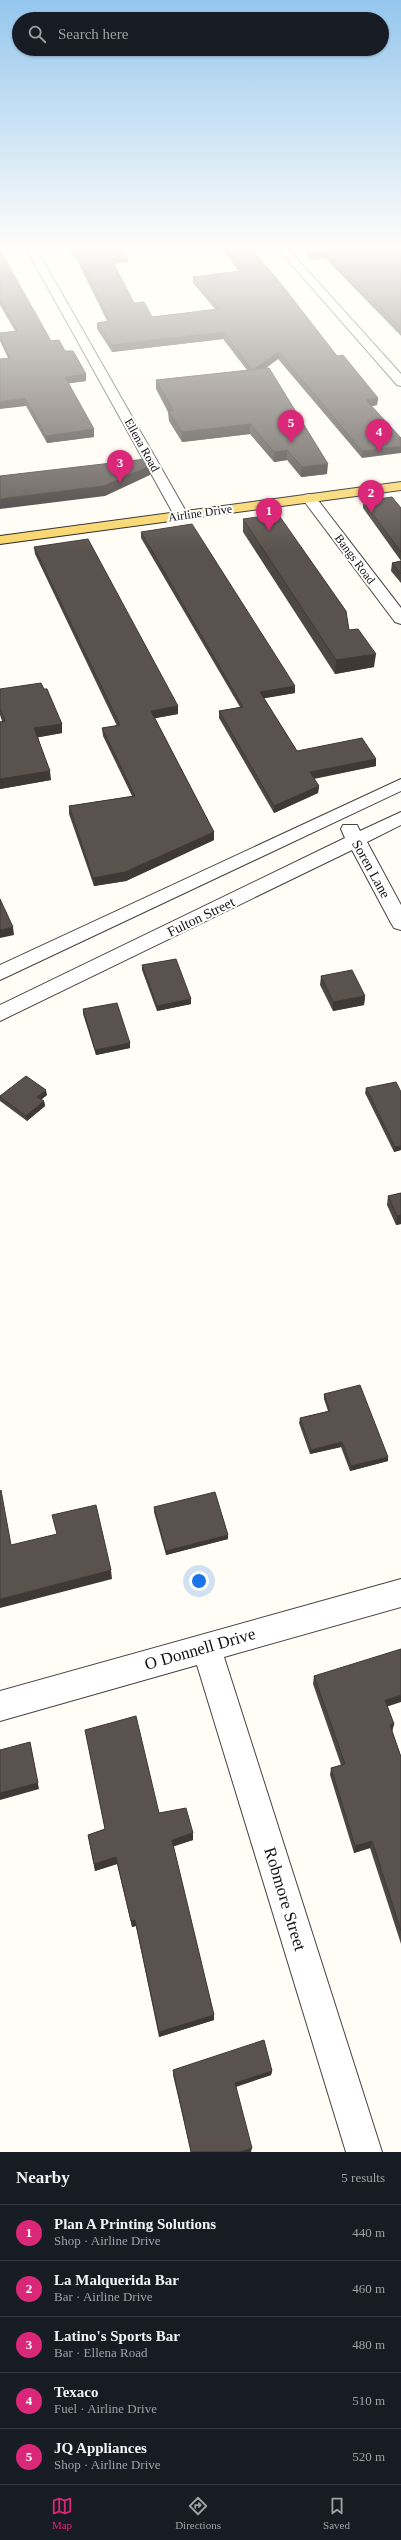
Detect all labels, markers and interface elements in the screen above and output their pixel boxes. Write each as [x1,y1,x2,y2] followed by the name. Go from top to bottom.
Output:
[12,12,389,56] search box
[26,23,48,45] icon: search
[58,26,128,42] text: Search here
[278,410,304,443] pin: 5
[122,416,162,474] street label: Ellena Road
[366,419,392,452] pin: 4
[107,450,133,483] pin: 3
[358,480,384,513] pin: 2
[256,498,282,531] pin: 1
[167,502,233,524] street label: Airline Drive
[332,531,378,587] street label: Bangs Road
[349,837,393,901] street label: Soren Lane
[165,894,237,940] street label: Fulton Street
[189,1571,209,1591] your location
[142,1624,258,1674] street label: O Donnell Drive
[260,1845,310,1953] street label: Robmore Street
[16,2168,70,2187] text: Nearby
[341,2170,385,2185] text: 5 results
[54,2216,216,2232] text: Plan A Printing Solutions
[26,2225,32,2240] text: 1
[352,2225,385,2240] text: 440 m
[54,2233,161,2248] text: Shop · Airline Drive
[54,2272,179,2288] text: La Malquerida Bar
[26,2281,32,2296] text: 2
[352,2281,385,2296] text: 460 m
[54,2289,153,2304] text: Bar · Airline Drive
[54,2328,180,2344] text: Latino's Sports Bar
[26,2337,32,2352] text: 3
[352,2337,385,2352] text: 480 m
[54,2345,148,2360] text: Bar · Ellena Road
[54,2384,98,2400] text: Texaco
[26,2393,32,2408] text: 4
[352,2393,385,2408] text: 510 m
[54,2401,157,2416] text: Fuel · Airline Drive
[54,2440,147,2456] text: JQ Appliances
[26,2449,32,2464] text: 5
[352,2449,385,2464] text: 520 m
[54,2457,161,2472] text: Shop · Airline Drive
[51,2495,73,2531] tab: Map
[175,2495,221,2531] tab: Directions
[323,2495,350,2531] tab: Saved

